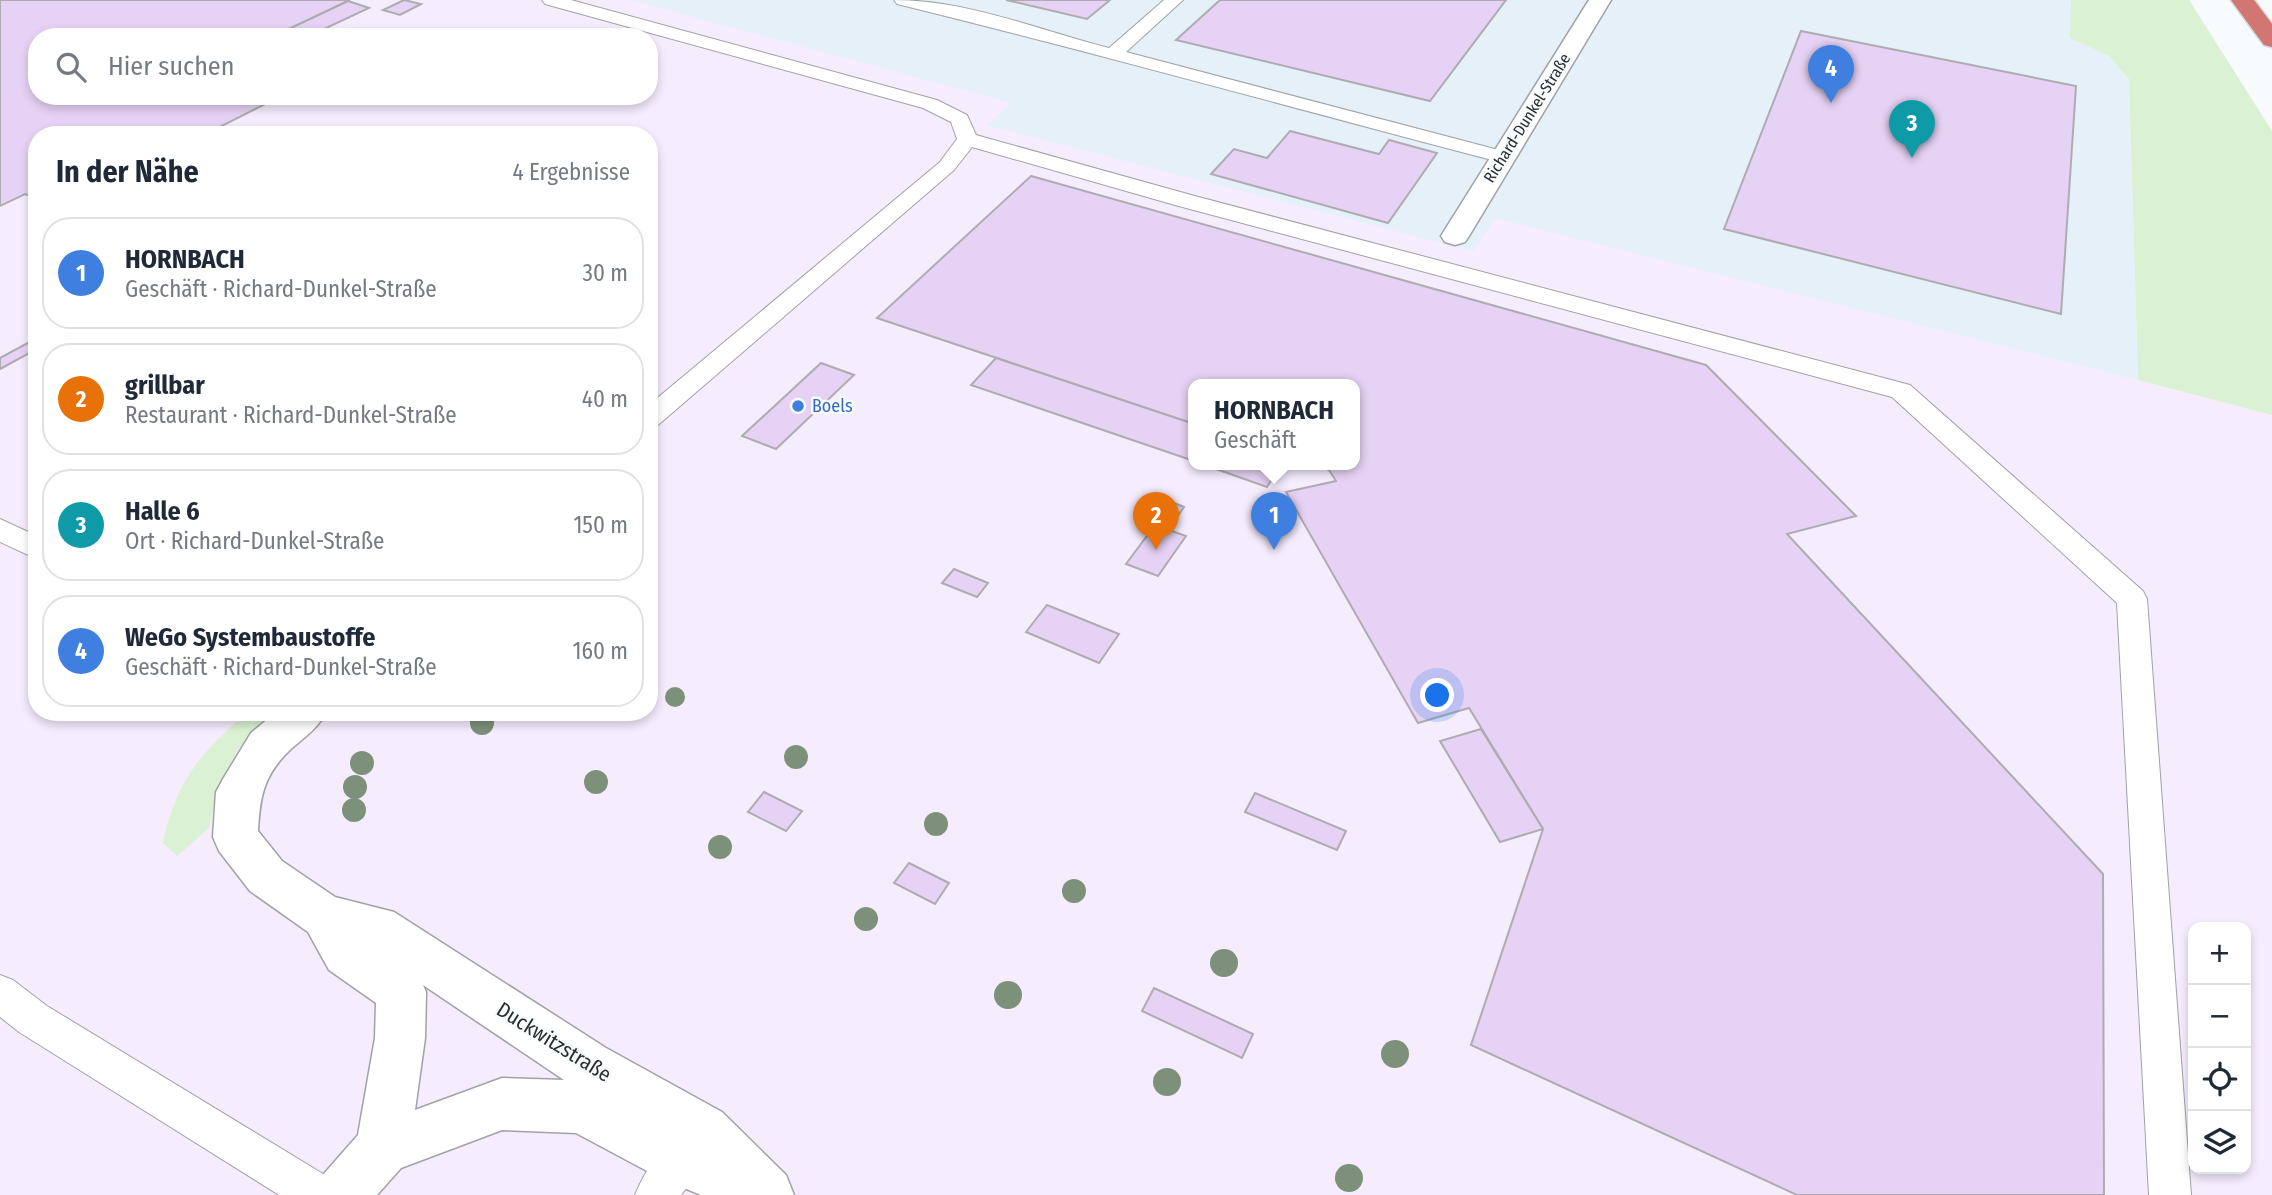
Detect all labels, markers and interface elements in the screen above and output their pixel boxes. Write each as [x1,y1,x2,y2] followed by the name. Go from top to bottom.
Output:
[28,28,658,105] search box
[1808,45,1854,103] pin: 4
[52,48,90,86] icon: search
[1480,50,1574,186] street label: Richard-Dunkel-Straße
[108,51,234,82] text: Hier suchen
[1889,100,1935,158] pin: 3
[56,154,199,190] text: In der Nähe
[512,158,630,186] text: 4 Ergebnisse
[125,244,245,275] text: HORNBACH
[76,259,86,287] text: 1
[583,259,628,287] text: 30 m
[125,275,437,303] text: Geschäft · Richard-Dunkel-Straße
[125,370,205,401] text: grillbar
[1188,379,1360,470] popup
[76,385,86,413] text: 2
[582,385,628,413] text: 40 m
[812,395,853,417] place label: Boels
[1214,395,1334,426] text: HORNBACH
[790,398,806,414] marker: Boels
[125,401,457,429] text: Restaurant · Richard-Dunkel-Straße
[1214,426,1296,454] text: Geschäft
[1133,492,1179,550] pin: 2
[1251,492,1297,550] pin: 1
[125,496,200,527] text: Halle 6
[76,511,86,539] text: 3
[573,511,628,539] text: 150 m
[125,527,384,555] text: Ort · Richard-Dunkel-Straße
[125,622,375,653] text: WeGo Systembaustoffe
[75,637,87,665] text: 4
[573,637,628,665] text: 160 m
[125,653,437,681] text: Geschäft · Richard-Dunkel-Straße
[1420,678,1454,712] your location
[2188,922,2251,1174] map controls
[2188,922,2251,985] button: +
[2188,985,2251,1048] button: −
[492,996,616,1088] street label: Duckwitzstraße
[2188,1048,2251,1111] button: locate
[2188,1111,2251,1174] button: layers

